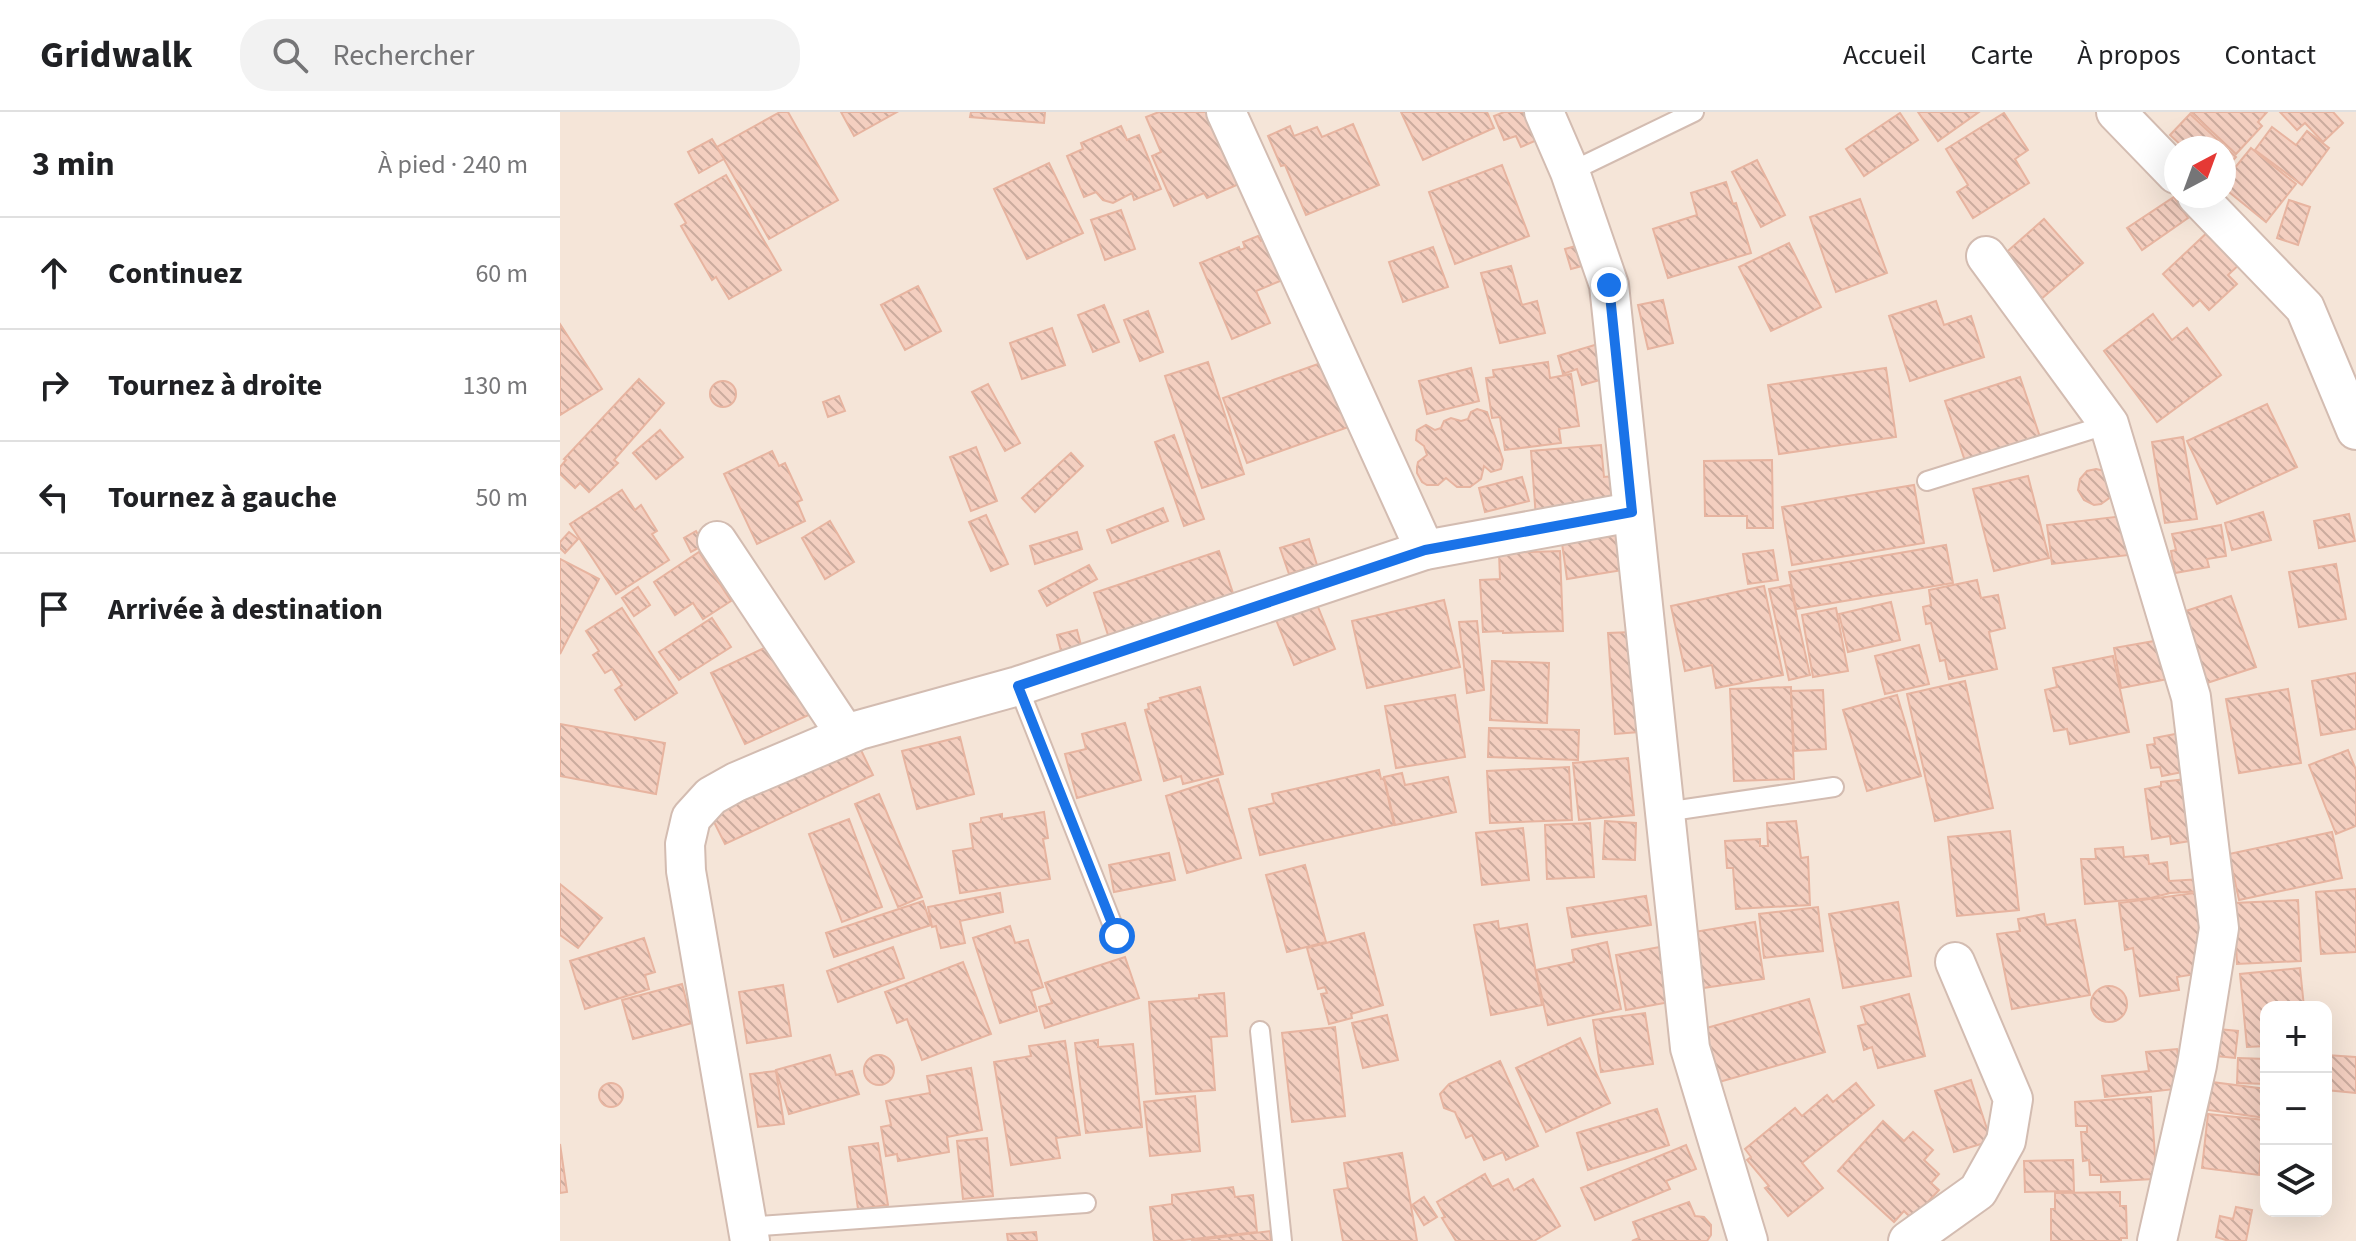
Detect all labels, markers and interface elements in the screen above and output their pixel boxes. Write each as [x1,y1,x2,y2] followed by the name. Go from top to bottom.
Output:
[240,19,800,91] search box
[40,28,192,82] text: Gridwalk
[268,33,312,77] icon: search
[332,34,474,77] text: Rechercher
[1843,35,1926,75] text: Accueil
[1970,35,2033,75] text: Carte
[2077,35,2181,75] text: À propos
[2225,35,2316,75] text: Contact
[2164,136,2236,208] north arrow
[32,140,115,189] text: 3 min
[378,146,528,183] text: À pied · 240 m
[32,251,76,295] icon: ahead
[108,252,242,295] text: Continuez
[475,255,528,292] text: 60 m
[1591,267,1627,303] route end
[32,363,76,407] icon: right
[108,364,322,407] text: Tournez à droite
[462,367,528,404] text: 130 m
[32,475,76,519] icon: left
[108,476,337,519] text: Tournez à gauche
[475,479,528,516] text: 50 m
[32,587,76,631] icon: arrive
[108,588,383,631] text: Arrivée à destination
[1099,918,1135,954] route start
[2260,1001,2332,1217] map controls
[2260,1001,2332,1073] button: +
[2260,1073,2332,1145] button: −
[2260,1145,2332,1217] button: layers

